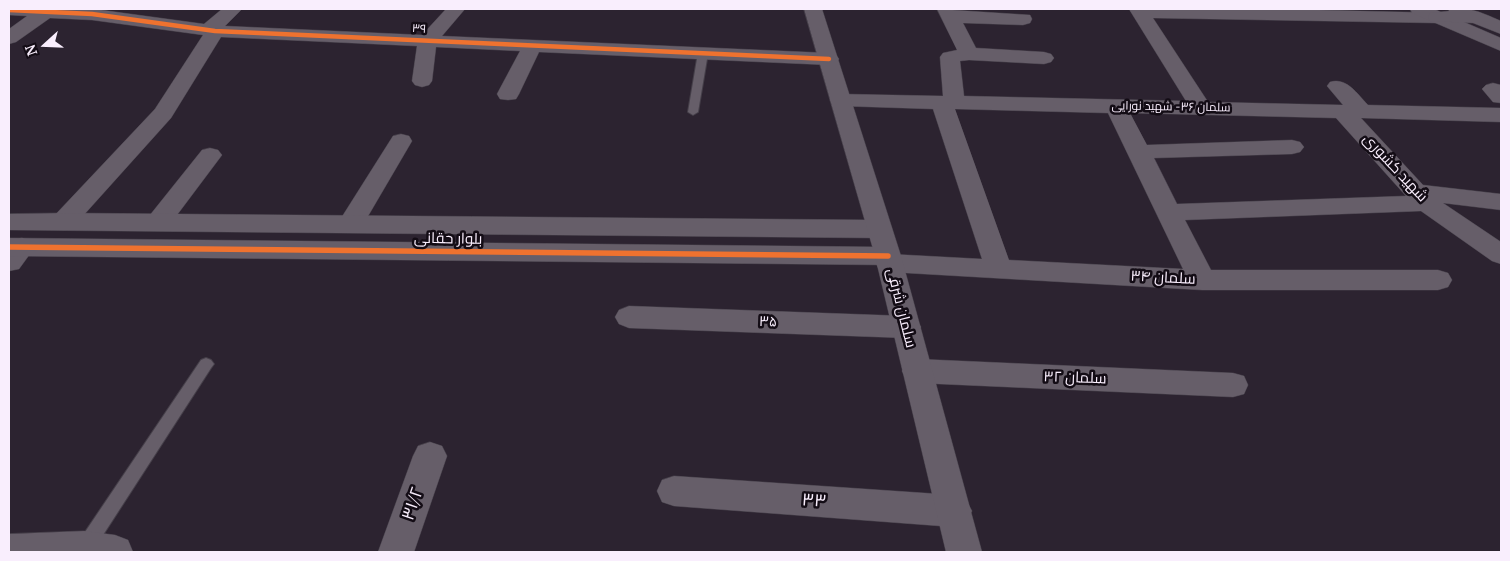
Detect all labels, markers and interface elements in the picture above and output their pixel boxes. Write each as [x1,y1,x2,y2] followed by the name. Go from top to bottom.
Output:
[20,20,70,70] north arrow
[411,21,427,37] street label: ۳۹
[20,42,41,59] text: N
[1111,99,1231,115] street label: سلمان ۳۶- شهید نورایی
[1359,130,1431,206] street label: شهید کشوری
[414,229,482,249] street label: بلوار حقانی
[882,266,920,350] street label: سلمان شرقی
[1130,267,1196,289] street label: سلمان ۳۴
[759,313,777,331] street label: ۳۵
[1043,368,1107,388] street label: سلمان ۳۲
[397,485,429,523] street label: ۳۱/۲
[801,489,827,513] street label: ۳۳

